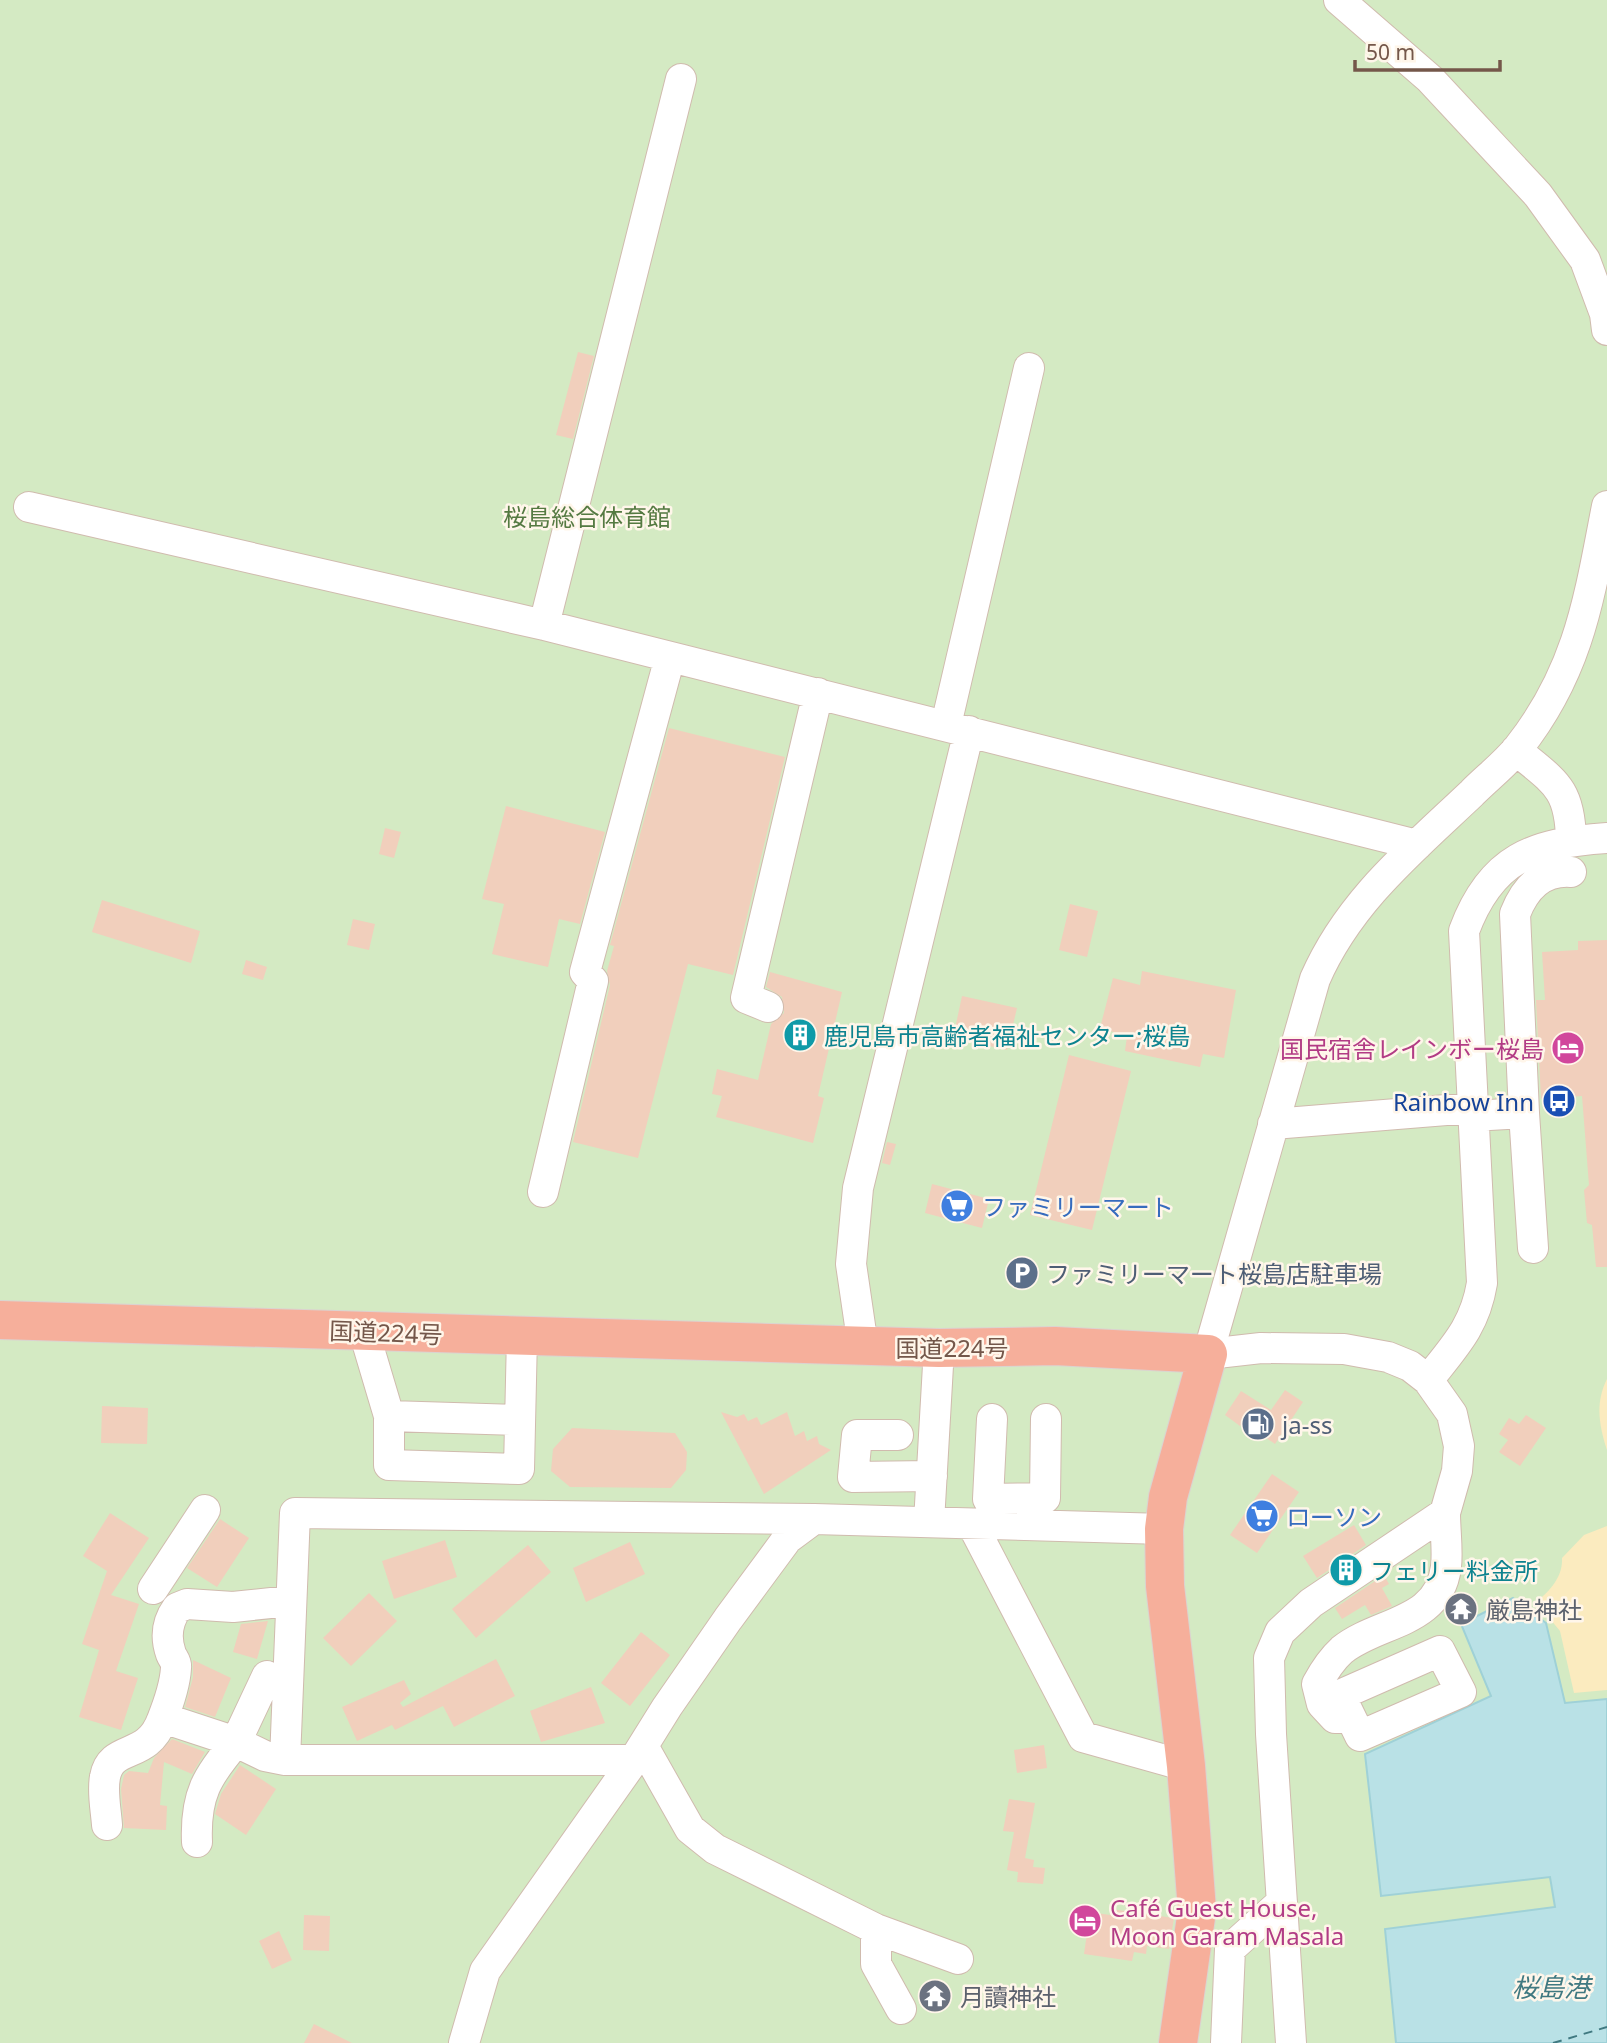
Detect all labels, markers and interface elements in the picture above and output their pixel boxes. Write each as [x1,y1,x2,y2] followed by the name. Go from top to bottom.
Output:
[1355,28,1500,72] scale bar
[1366,38,1415,66] text: 50 m
[503,500,671,533] park label: 桜島総合体育館
[781,1016,819,1054] building icon: 鹿児島市高齢者福祉センター;桜島
[824,1019,1190,1052] place label: 鹿児島市高齢者福祉センター;桜島
[1549,1029,1587,1067] hotel icon: 国民宿舎レインボー桜島
[1280,1032,1544,1065] place label: 国民宿舎レインボー桜島
[1540,1082,1578,1120] bus stop icon: Rainbow Inn
[1393,1085,1534,1118] place label: Rainbow Inn
[938,1187,976,1225] supermarket icon: ファミリーマート
[982,1190,1174,1223] place label: ファミリーマート
[1003,1254,1041,1292] parking icon: ファミリーマート桜島店駐車場
[1046,1257,1382,1290] place label: ファミリーマート桜島店駐車場
[329,1314,443,1350] street label: 国道224号
[895,1331,1009,1364] street label: 国道224号
[1239,1405,1277,1443] fuel station icon: ja-ss
[1280,1408,1332,1441] place label: ja-ss
[1243,1497,1281,1535] supermarket icon: ローソン
[1286,1500,1382,1533] place label: ローソン
[1327,1551,1365,1589] building icon: フェリー料金所
[1370,1554,1538,1587] place label: フェリー料金所
[1442,1590,1480,1628] temple icon: 厳島神社
[1486,1593,1582,1626] place label: 厳島神社
[1110,1891,1344,1952] place label: Café Guest House, Moon Garam Masala
[1066,1902,1104,1940] hotel icon: Café Guest House, Moon Garam Masala
[1512,1969,1594,2005] water label: 桜島港
[916,1977,954,2015] temple icon: 月讀神社
[960,1980,1056,2013] place label: 月讀神社

